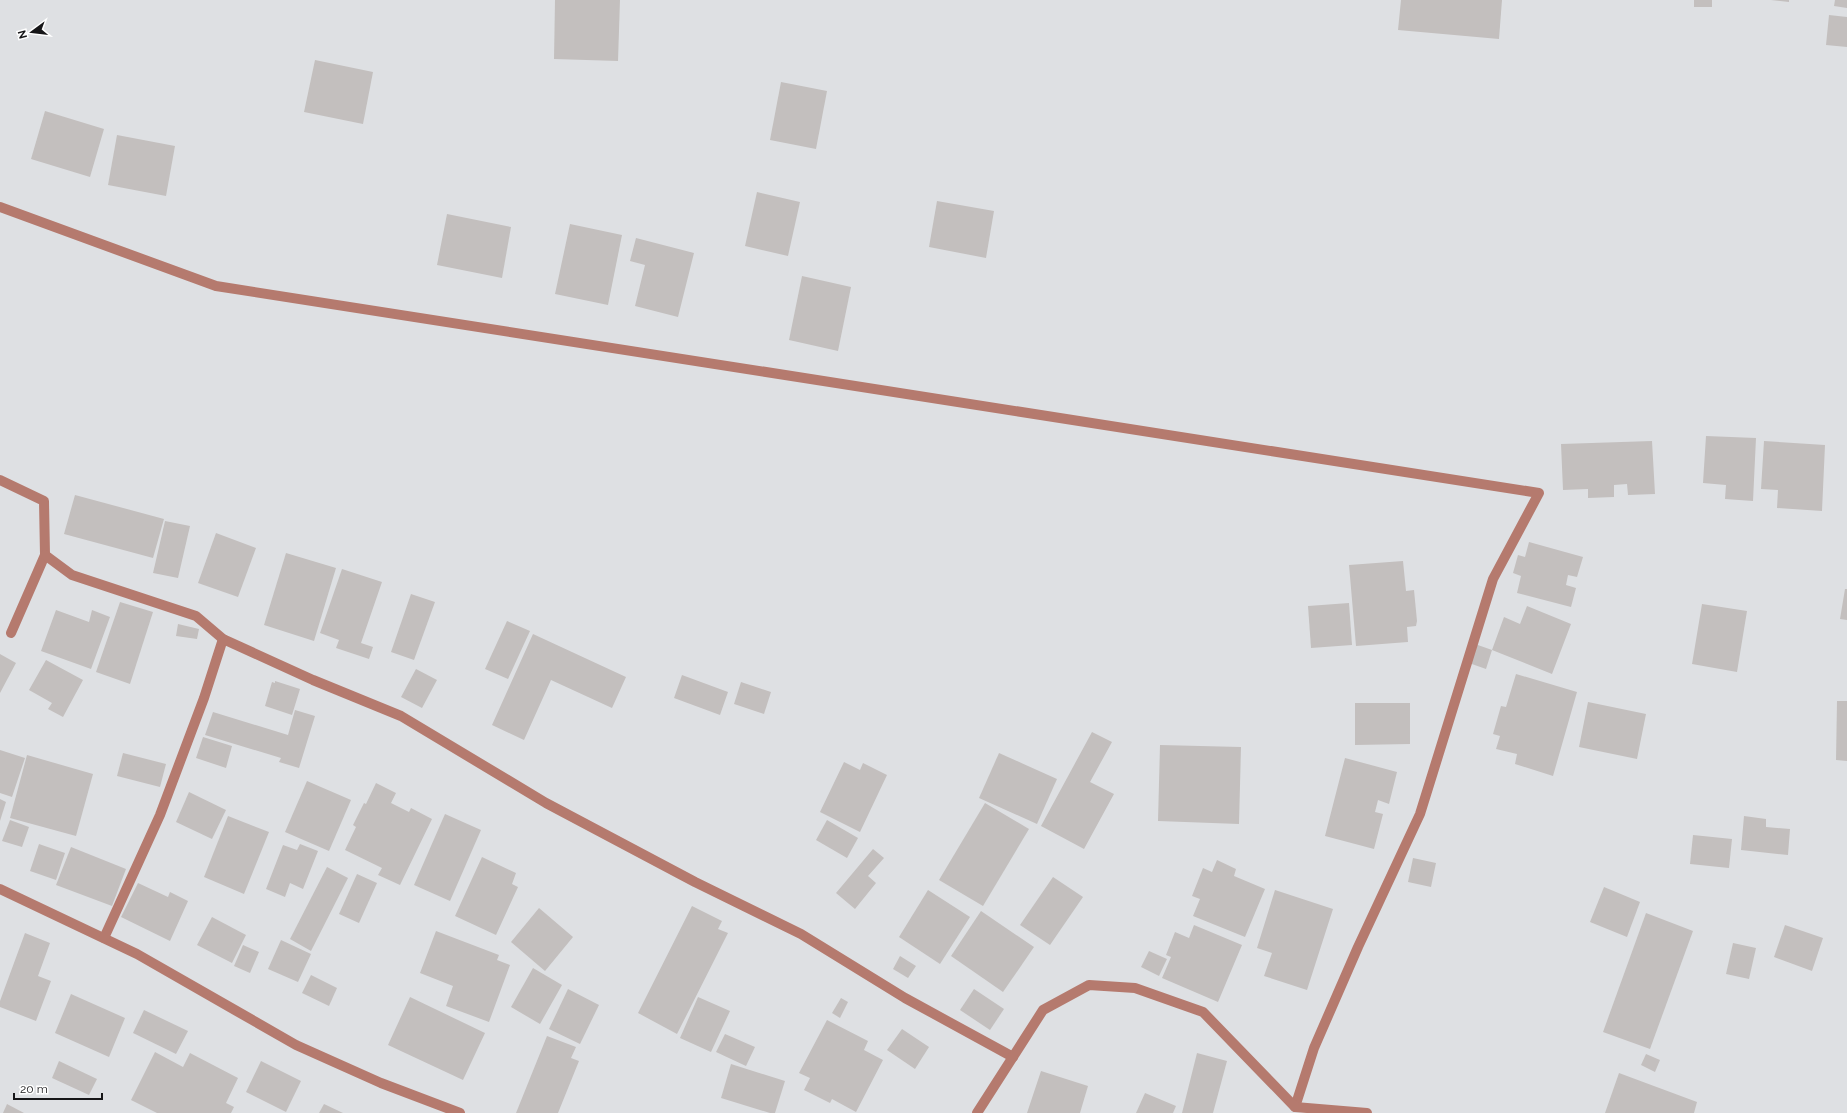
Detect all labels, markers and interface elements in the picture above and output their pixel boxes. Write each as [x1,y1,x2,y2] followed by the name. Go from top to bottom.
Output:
[12,12,52,52] north arrow
[15,29,30,40] text: N
[14,1075,102,1101] scale bar
[20,1082,48,1096] text: 20 m

